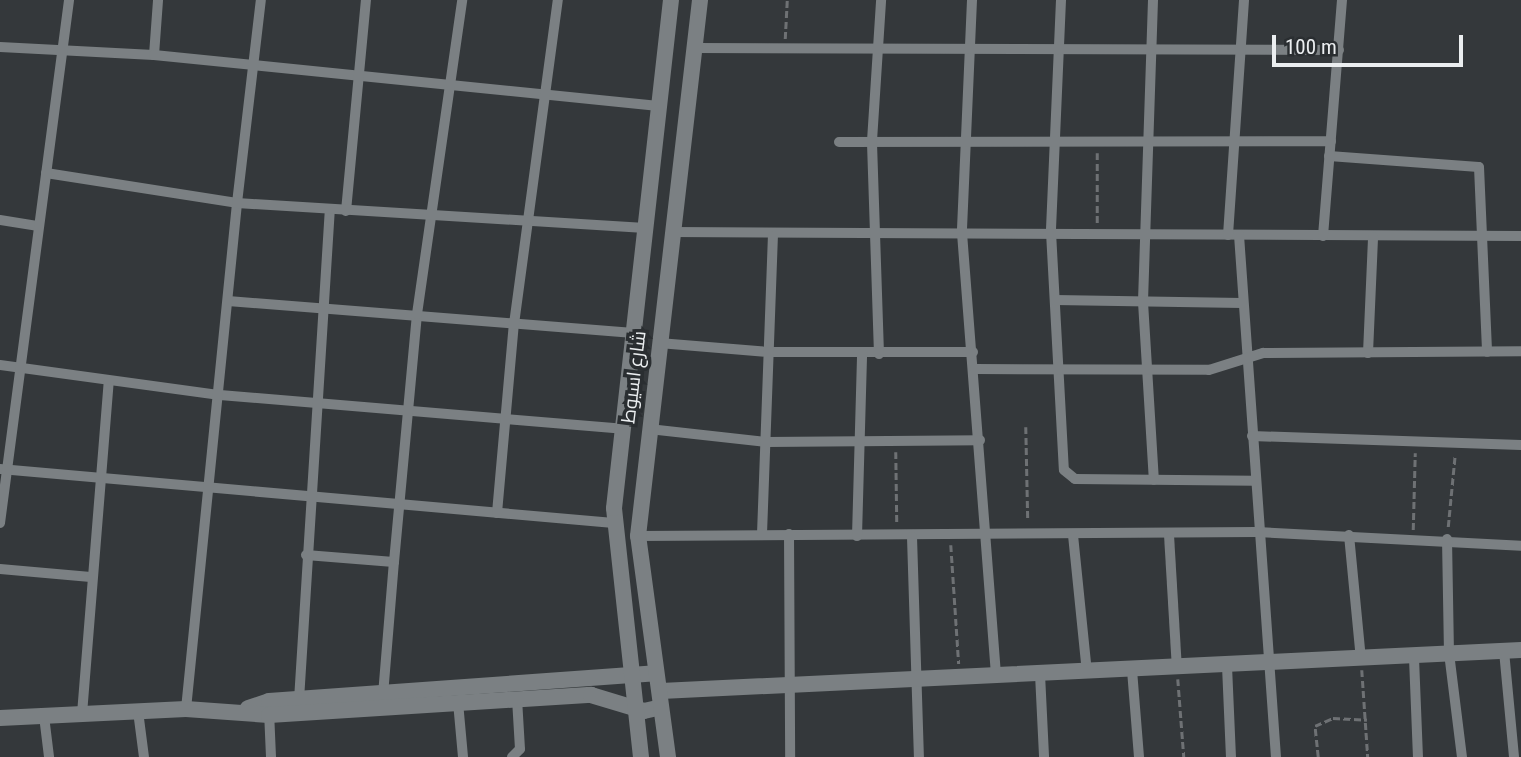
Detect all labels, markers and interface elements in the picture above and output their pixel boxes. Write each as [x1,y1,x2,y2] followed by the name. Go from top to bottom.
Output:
[1276,21,1467,65] scale bar
[1285,35,1337,59] text: 100 m
[617,329,651,425] street label: شارع اسيوط

